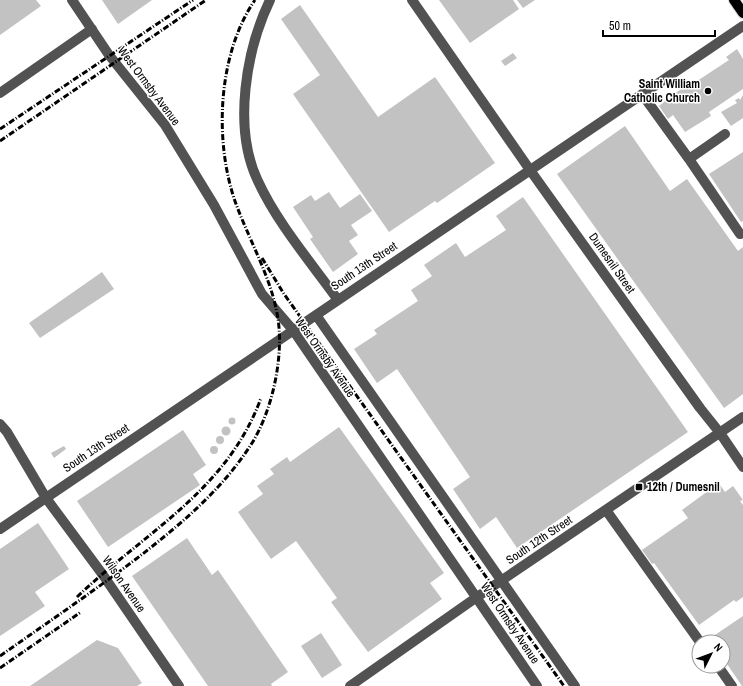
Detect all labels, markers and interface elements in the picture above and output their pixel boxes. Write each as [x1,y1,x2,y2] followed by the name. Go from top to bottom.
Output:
[603,12,715,38] scale bar
[609,18,631,34] text: 50 m
[114,43,184,129] street label: West Ormsby Avenue
[624,76,700,106] place label: Saint William Catholic Church
[703,86,713,96] marker: Saint William Catholic Church
[585,230,639,297] street label: Dumesnil Street
[328,238,400,294] street label: South 13th Street
[291,314,359,400] street label: West Ormsby Avenue
[60,420,132,476] street label: South 13th Street
[647,479,720,495] place label: 12th / Dumesnil
[634,482,644,492] marker: 12th / Dumesnil
[503,512,575,568] street label: South 12th Street
[99,553,149,615] street label: Wilson Avenue
[477,579,543,667] street label: West Ormsby Avenue
[691,634,731,674] north arrow
[711,640,726,654] text: N

